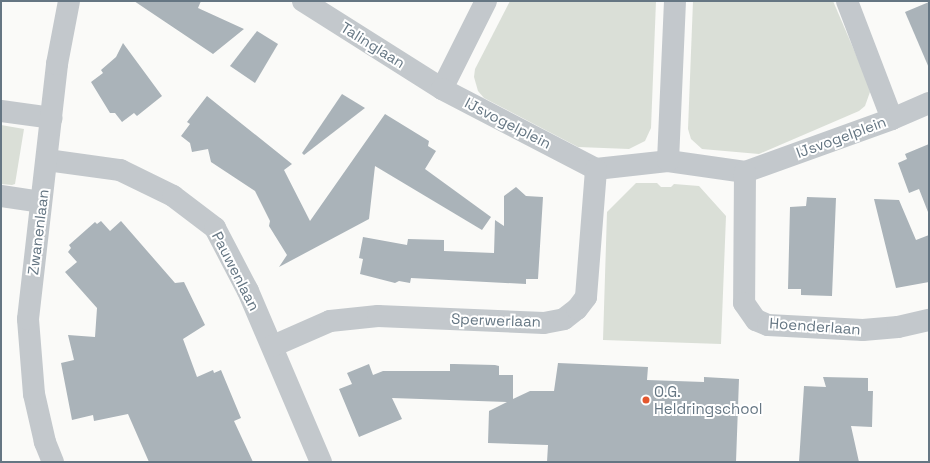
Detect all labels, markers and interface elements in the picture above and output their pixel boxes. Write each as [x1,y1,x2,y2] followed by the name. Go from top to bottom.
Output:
[338,18,408,72] street label: Talinglaan
[462,94,554,152] street label: IJsvogelplein
[794,112,888,162] street label: IJsvogelplein
[24,188,52,276] street label: Zwanenlaan
[208,228,264,314] street label: Pauwenlaan
[451,309,541,331] street label: Sperwerlaan
[769,314,861,338] street label: Hoenderlaan
[654,382,762,417] place label: O.G. Heldringschool
[641,395,651,405] marker: O.G. Heldringschool

